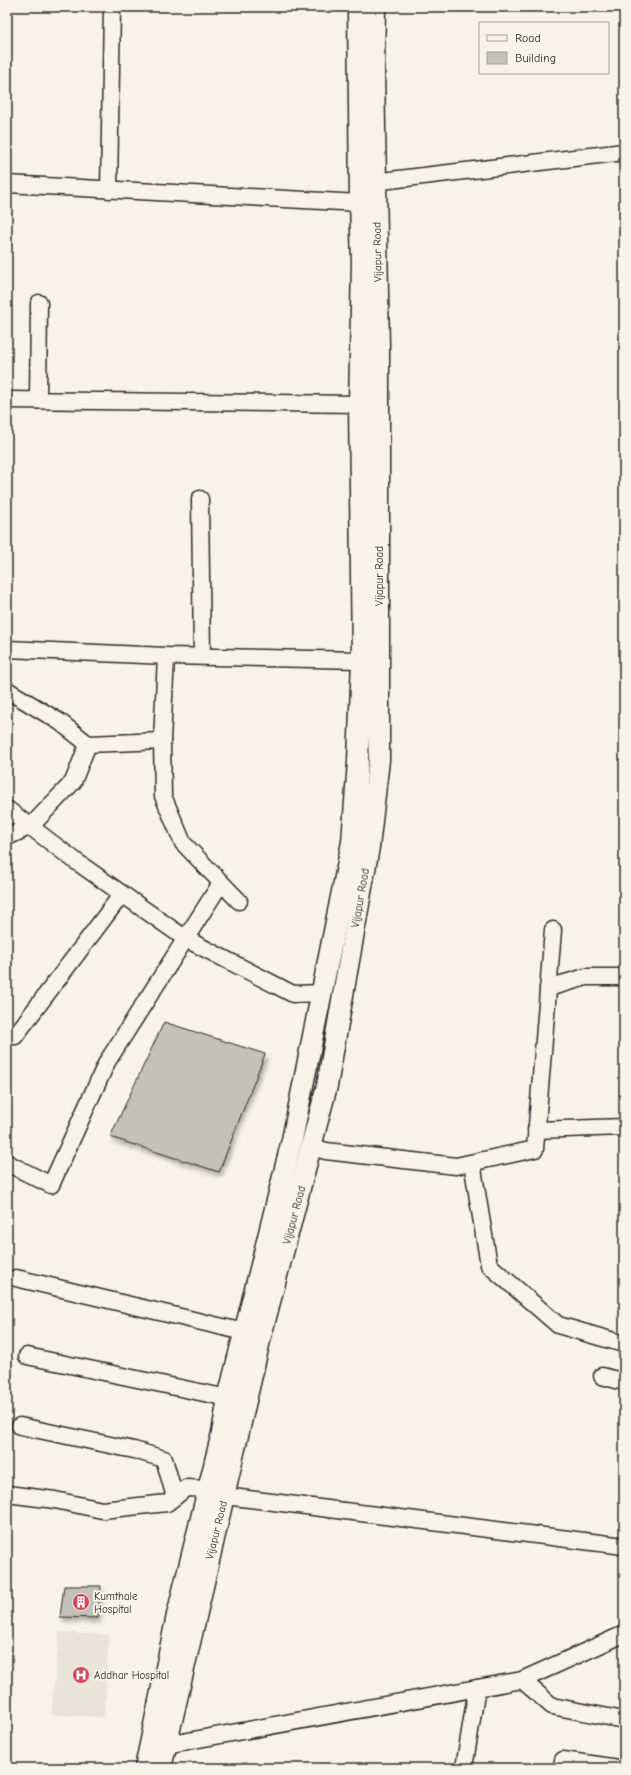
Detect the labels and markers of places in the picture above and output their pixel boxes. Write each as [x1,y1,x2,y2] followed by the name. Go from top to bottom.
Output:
[94,1590,138,1616] place label: Kumthale Hospital
[71,1592,91,1612] building icon: Kumthale Hospital
[71,1665,91,1685] hospital icon: Addhar Hospital
[94,1669,169,1682] place label: Addhar Hospital

